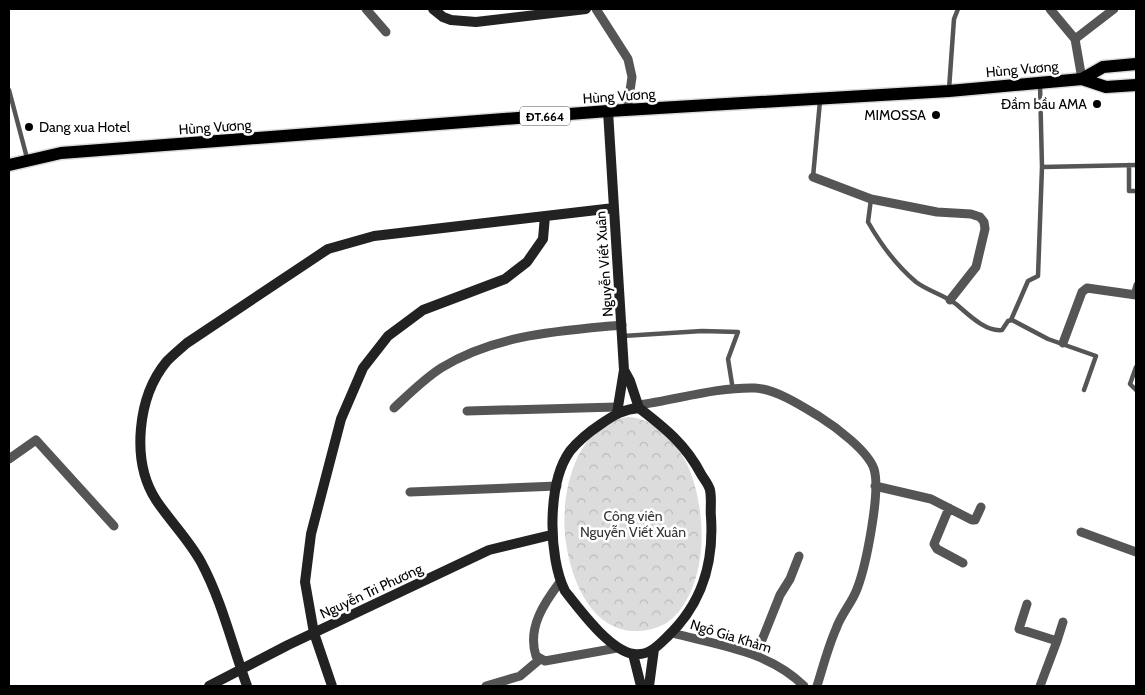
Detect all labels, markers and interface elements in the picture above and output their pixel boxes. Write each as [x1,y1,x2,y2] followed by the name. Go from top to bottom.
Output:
[985,57,1060,81] street label: Hùng Vương
[582,84,657,108] street label: Hùng Vương
[1001,95,1087,113] place label: Đầm bầu AMA
[1091,98,1103,110] marker: Đầm bầu AMA
[520,106,570,125] road number: ĐT.664
[864,106,926,124] place label: MIMOSSA
[930,109,942,121] marker: MIMOSSA
[178,115,253,139] street label: Hùng Vương
[39,118,131,136] place label: Dang xua Hotel
[23,121,35,133] marker: Dang xua Hotel
[591,210,617,318] street label: Nguyễn Viết Xuân
[580,507,686,541] park label: Công viên Nguyễn Viết Xuân
[317,559,426,623] street label: Nguyễn Tri Phương
[688,615,774,657] street label: Ngô Gia Khảm

